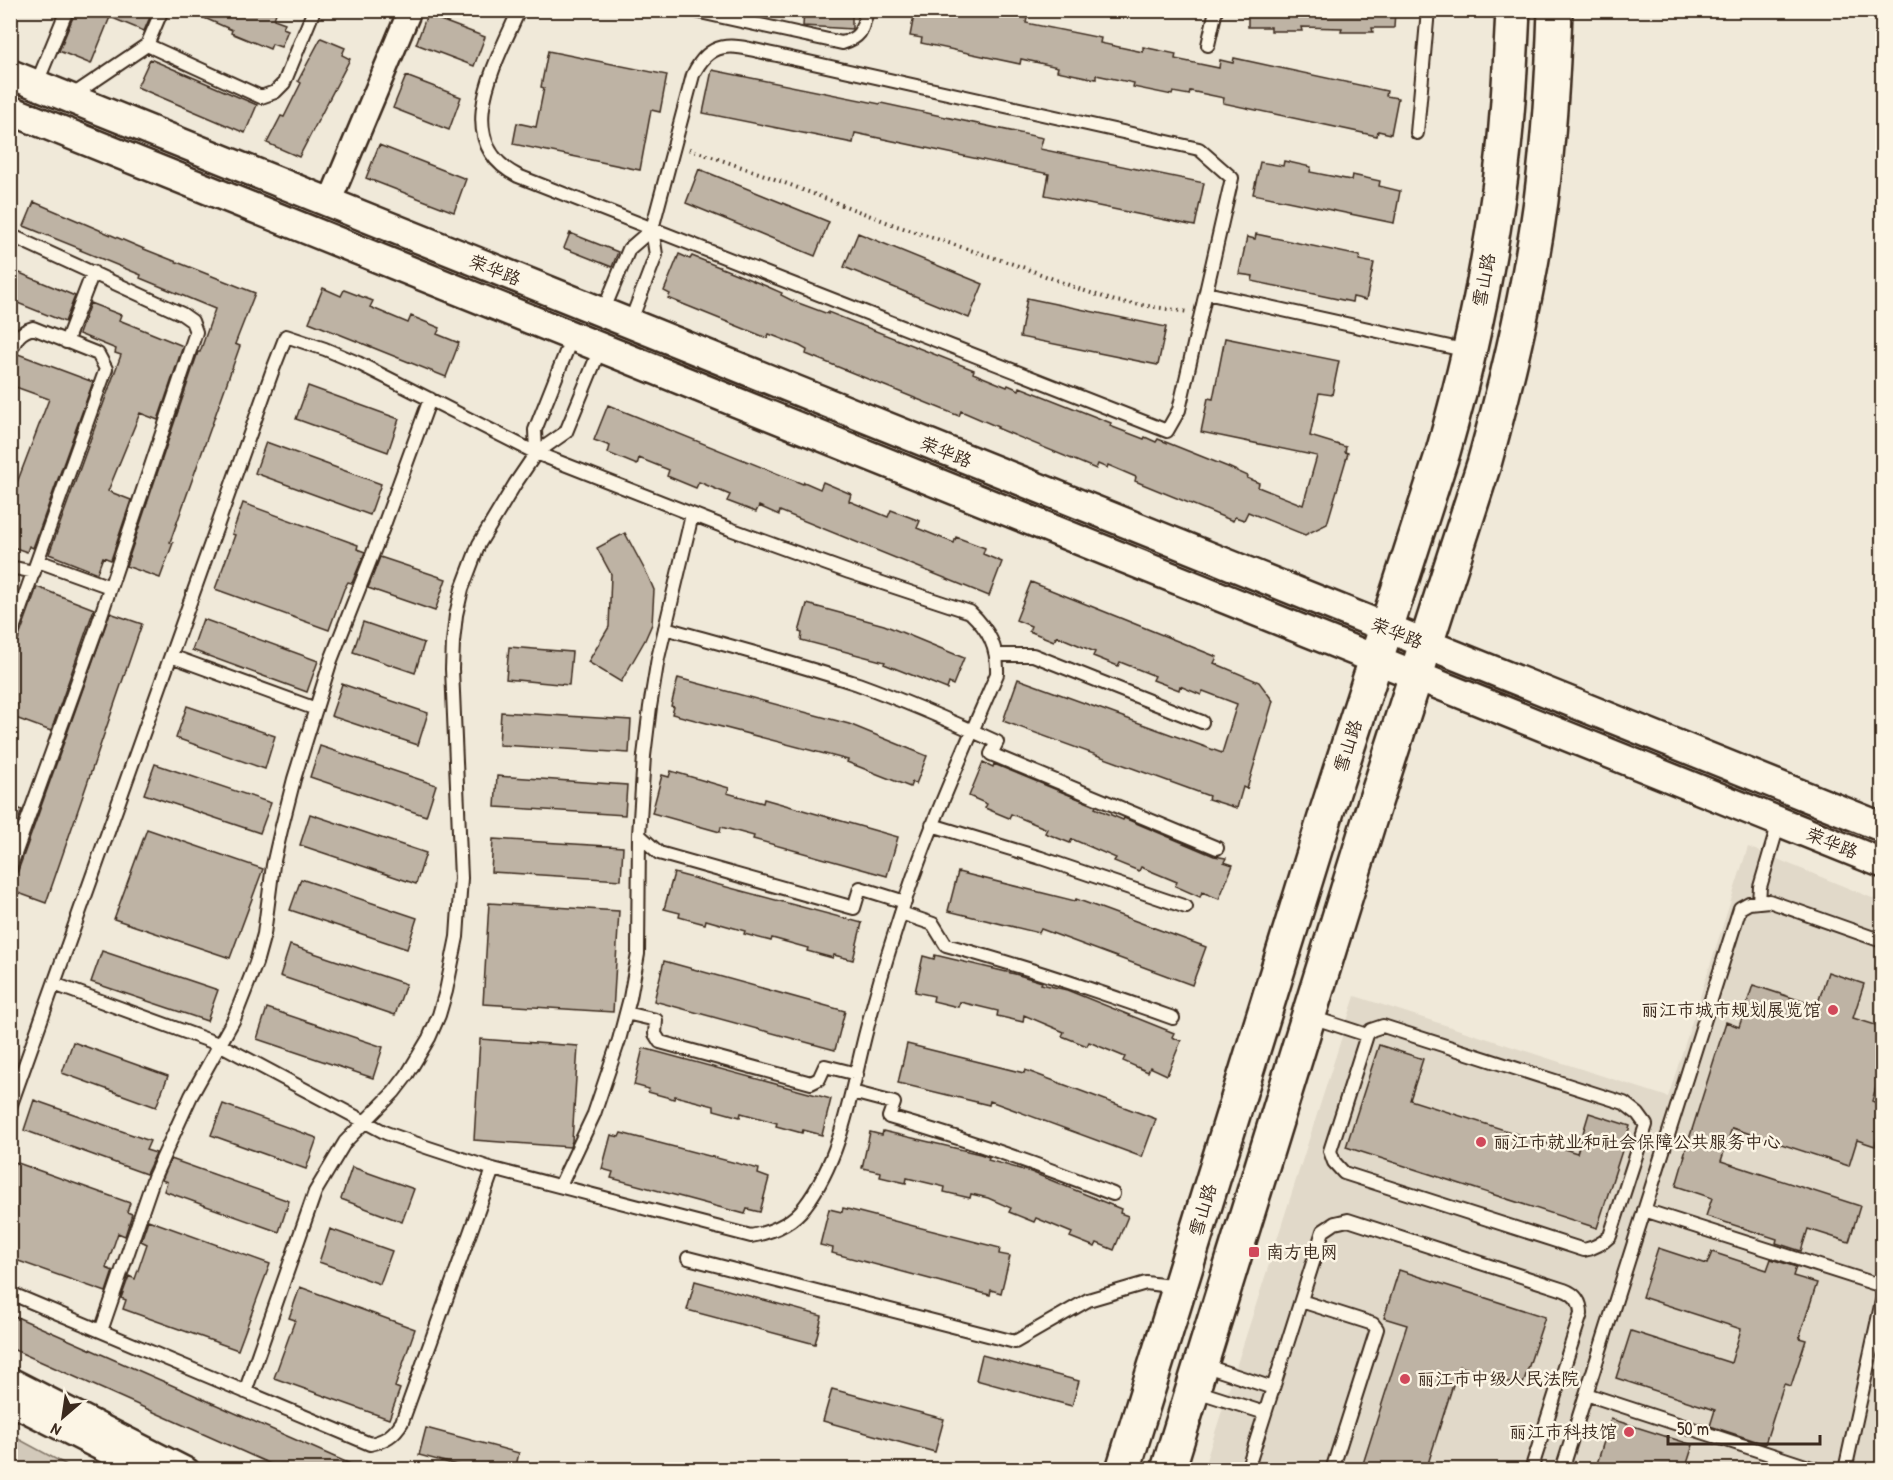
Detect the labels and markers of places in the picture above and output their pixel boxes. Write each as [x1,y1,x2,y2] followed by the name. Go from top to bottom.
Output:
[1641,997,1821,1022] place label: 丽江市城市规划展览馆
[1826,1003,1840,1017] marker: 丽江市城市规划展览馆
[1493,1129,1781,1154] place label: 丽江市就业和社会保障公共服务中心
[1474,1135,1488,1149] marker: 丽江市就业和社会保障公共服务中心
[1266,1239,1338,1264] place label: 南方电网
[1247,1245,1261,1259] marker: 南方电网
[1417,1366,1579,1391] place label: 丽江市中级人民法院
[1398,1372,1412,1386] marker: 丽江市中级人民法院
[1509,1419,1617,1444] place label: 丽江市科技馆
[1622,1425,1636,1439] marker: 丽江市科技馆

